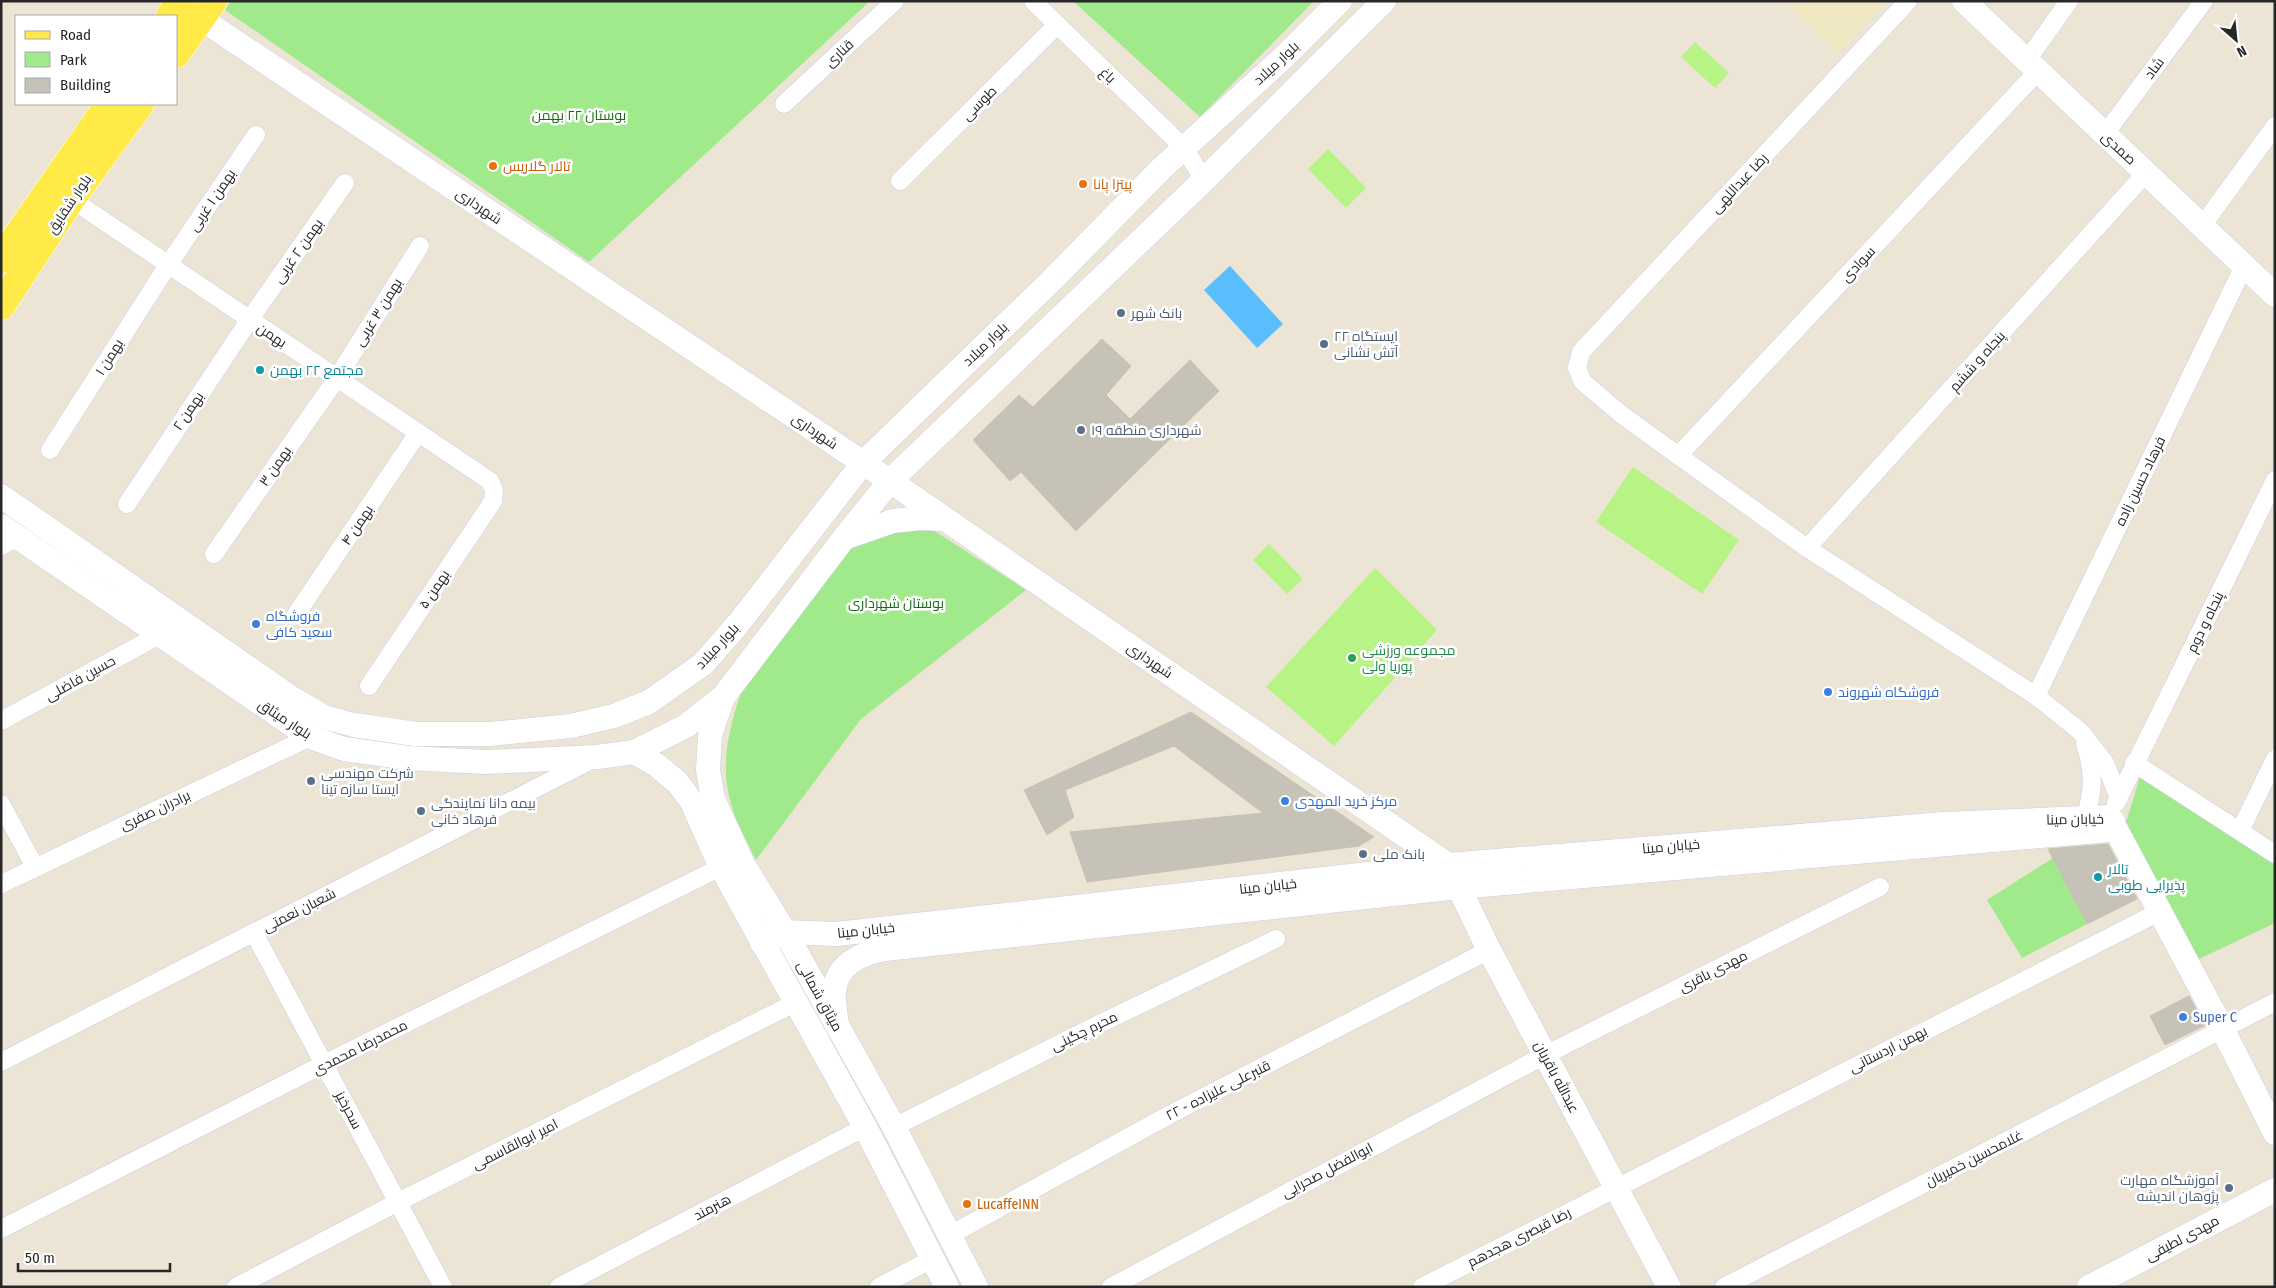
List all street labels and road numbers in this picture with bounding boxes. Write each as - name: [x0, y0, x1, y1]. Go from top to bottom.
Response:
- street label: قناری: [821, 36, 857, 71]
- street label: بلوار میلاد: [1250, 38, 1303, 89]
- street label: شاد: [2141, 54, 2168, 82]
- street label: باغ: [1096, 64, 1119, 87]
- street label: طوسی: [958, 82, 1000, 124]
- street label: صمدی: [2098, 128, 2139, 169]
- street label: رضا عبداللهی: [1707, 150, 1772, 217]
- street label: بهمن ۱ غربی: [185, 166, 240, 235]
- street label: بلوار شقایق: [43, 171, 95, 237]
- street label: شهرداری: [453, 185, 505, 228]
- street label: بهمن ۲ غربی: [270, 216, 327, 287]
- street label: سوادی: [1838, 243, 1879, 286]
- street label: بهمن ۳ غربی: [351, 275, 406, 349]
- street label: بهمن: [254, 319, 290, 351]
- street label: بلوار میلاد: [959, 319, 1011, 370]
- street label: پنجاه و ششم: [1946, 327, 2010, 396]
- street label: بهمن ۱: [92, 336, 127, 379]
- street label: بهمن ۲: [169, 389, 207, 434]
- street label: شهرداری: [789, 410, 841, 453]
- street label: فرهاد حسین زاده: [2111, 434, 2169, 529]
- street label: بهمن ۳: [256, 443, 295, 490]
- street label: بهمن ۴: [338, 502, 377, 549]
- street label: بهمن ۵: [415, 567, 454, 612]
- street label: پنجاه و دوم: [2183, 589, 2229, 656]
- street label: بلوار میلاد: [692, 620, 743, 673]
- street label: شهرداری: [1124, 639, 1176, 682]
- street label: حسین فاضلی: [42, 652, 118, 705]
- street label: بلوار میثاق: [255, 696, 315, 743]
- street label: برادران صفری: [117, 787, 193, 834]
- street label: خیابان مینا: [2046, 810, 2104, 829]
- street label: خیابان مینا: [1641, 836, 1701, 857]
- street label: خیابان مینا: [1238, 875, 1298, 898]
- street label: شعبان نعمتی: [260, 885, 339, 936]
- street label: خیابان مینا: [836, 919, 896, 942]
- street label: مهدی باقری: [1676, 947, 1750, 996]
- street label: میثاق شمالی: [793, 958, 846, 1035]
- street label: محرم چگینی: [1048, 1008, 1121, 1056]
- street label: محمدرضا محمدی: [310, 1016, 410, 1079]
- street label: بهمن اردستانی: [1846, 1022, 1930, 1076]
- street label: عبدالله باقریان: [1530, 1038, 1584, 1116]
- street label: قنبرعلی علیزاده - ۲۲: [1163, 1057, 1273, 1124]
- street label: سحرخیز: [331, 1088, 366, 1132]
- street label: امیر ابوالقاسمی: [469, 1116, 561, 1173]
- street label: غلامحسین خمیریان: [1923, 1127, 2026, 1190]
- street label: ابوالفضل صحرایی: [1279, 1139, 1376, 1202]
- street label: هنرمند: [691, 1191, 734, 1224]
- street label: رضا قیصری هجدهم: [1465, 1204, 1574, 1272]
- street label: مهدی لطیفی: [2142, 1212, 2222, 1265]

